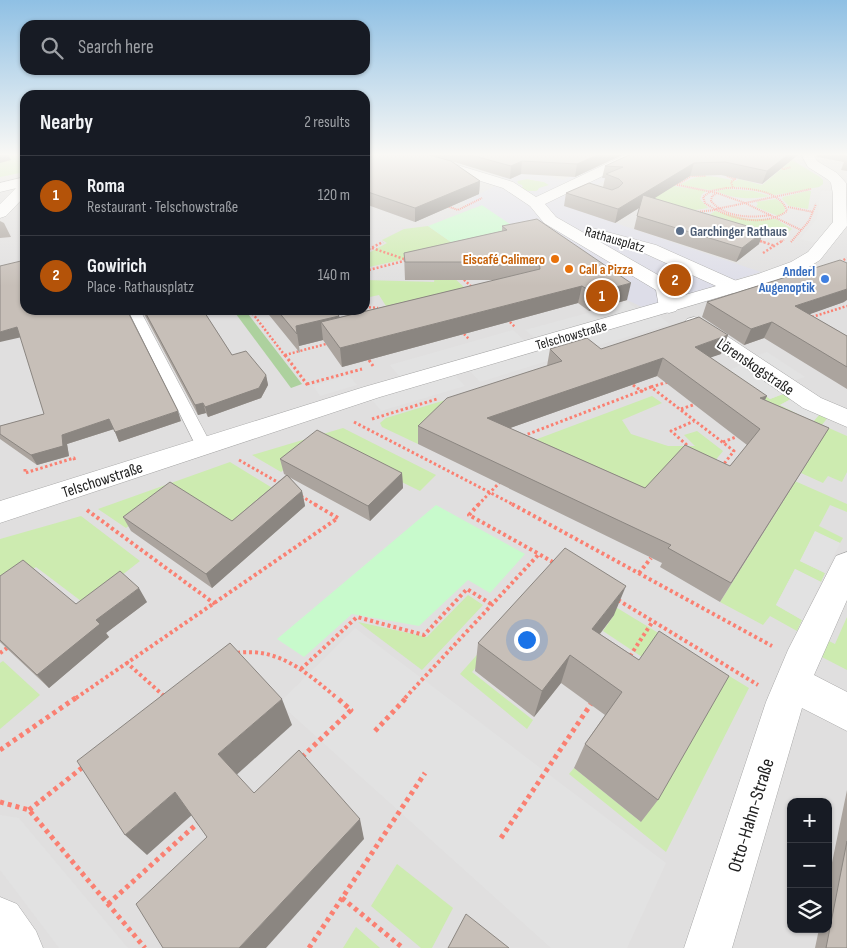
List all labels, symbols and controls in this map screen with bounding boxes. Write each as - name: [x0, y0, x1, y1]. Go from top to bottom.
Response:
- search box: [20, 20, 370, 75]
- icon: search: [38, 34, 66, 62]
- text: Search here: [78, 36, 154, 59]
- text: Nearby: [40, 110, 93, 135]
- text: 2 results: [304, 113, 350, 132]
- text: Roma: [87, 175, 125, 198]
- text: 1: [53, 186, 59, 205]
- text: 120 m: [318, 186, 350, 205]
- text: Restaurant · Telschowstraße: [87, 198, 238, 217]
- street label: Rathausplatz: [583, 223, 647, 256]
- place label: Garchinger Rathaus: [690, 223, 787, 240]
- marker: Garchinger Rathaus: [674, 225, 686, 237]
- place label: Eiscafé Calimero: [463, 251, 545, 268]
- marker: Eiscafé Calimero: [549, 253, 561, 265]
- text: Gowirich: [87, 255, 147, 278]
- place label: Call a Pizza: [579, 261, 633, 278]
- pin: 2: [659, 261, 691, 299]
- marker: Call a Pizza: [563, 263, 575, 275]
- place label: Anderl Augenoptik: [758, 263, 815, 296]
- text: 2: [52, 266, 60, 285]
- text: 140 m: [318, 266, 350, 285]
- marker: Anderl Augenoptik: [819, 273, 831, 285]
- pin: 1: [586, 277, 618, 315]
- text: Place · Rathausplatz: [87, 278, 194, 297]
- street label: Telschowstraße: [534, 317, 609, 354]
- street label: Lörenskogstraße: [713, 335, 797, 400]
- street label: Telschowstraße: [60, 458, 145, 502]
- your location: [514, 627, 540, 653]
- street label: Otto-Hahn-Straße: [723, 756, 780, 875]
- map controls: [787, 798, 832, 933]
- button: +: [787, 798, 832, 843]
- button: −: [787, 843, 832, 888]
- button: layers: [787, 888, 832, 933]

